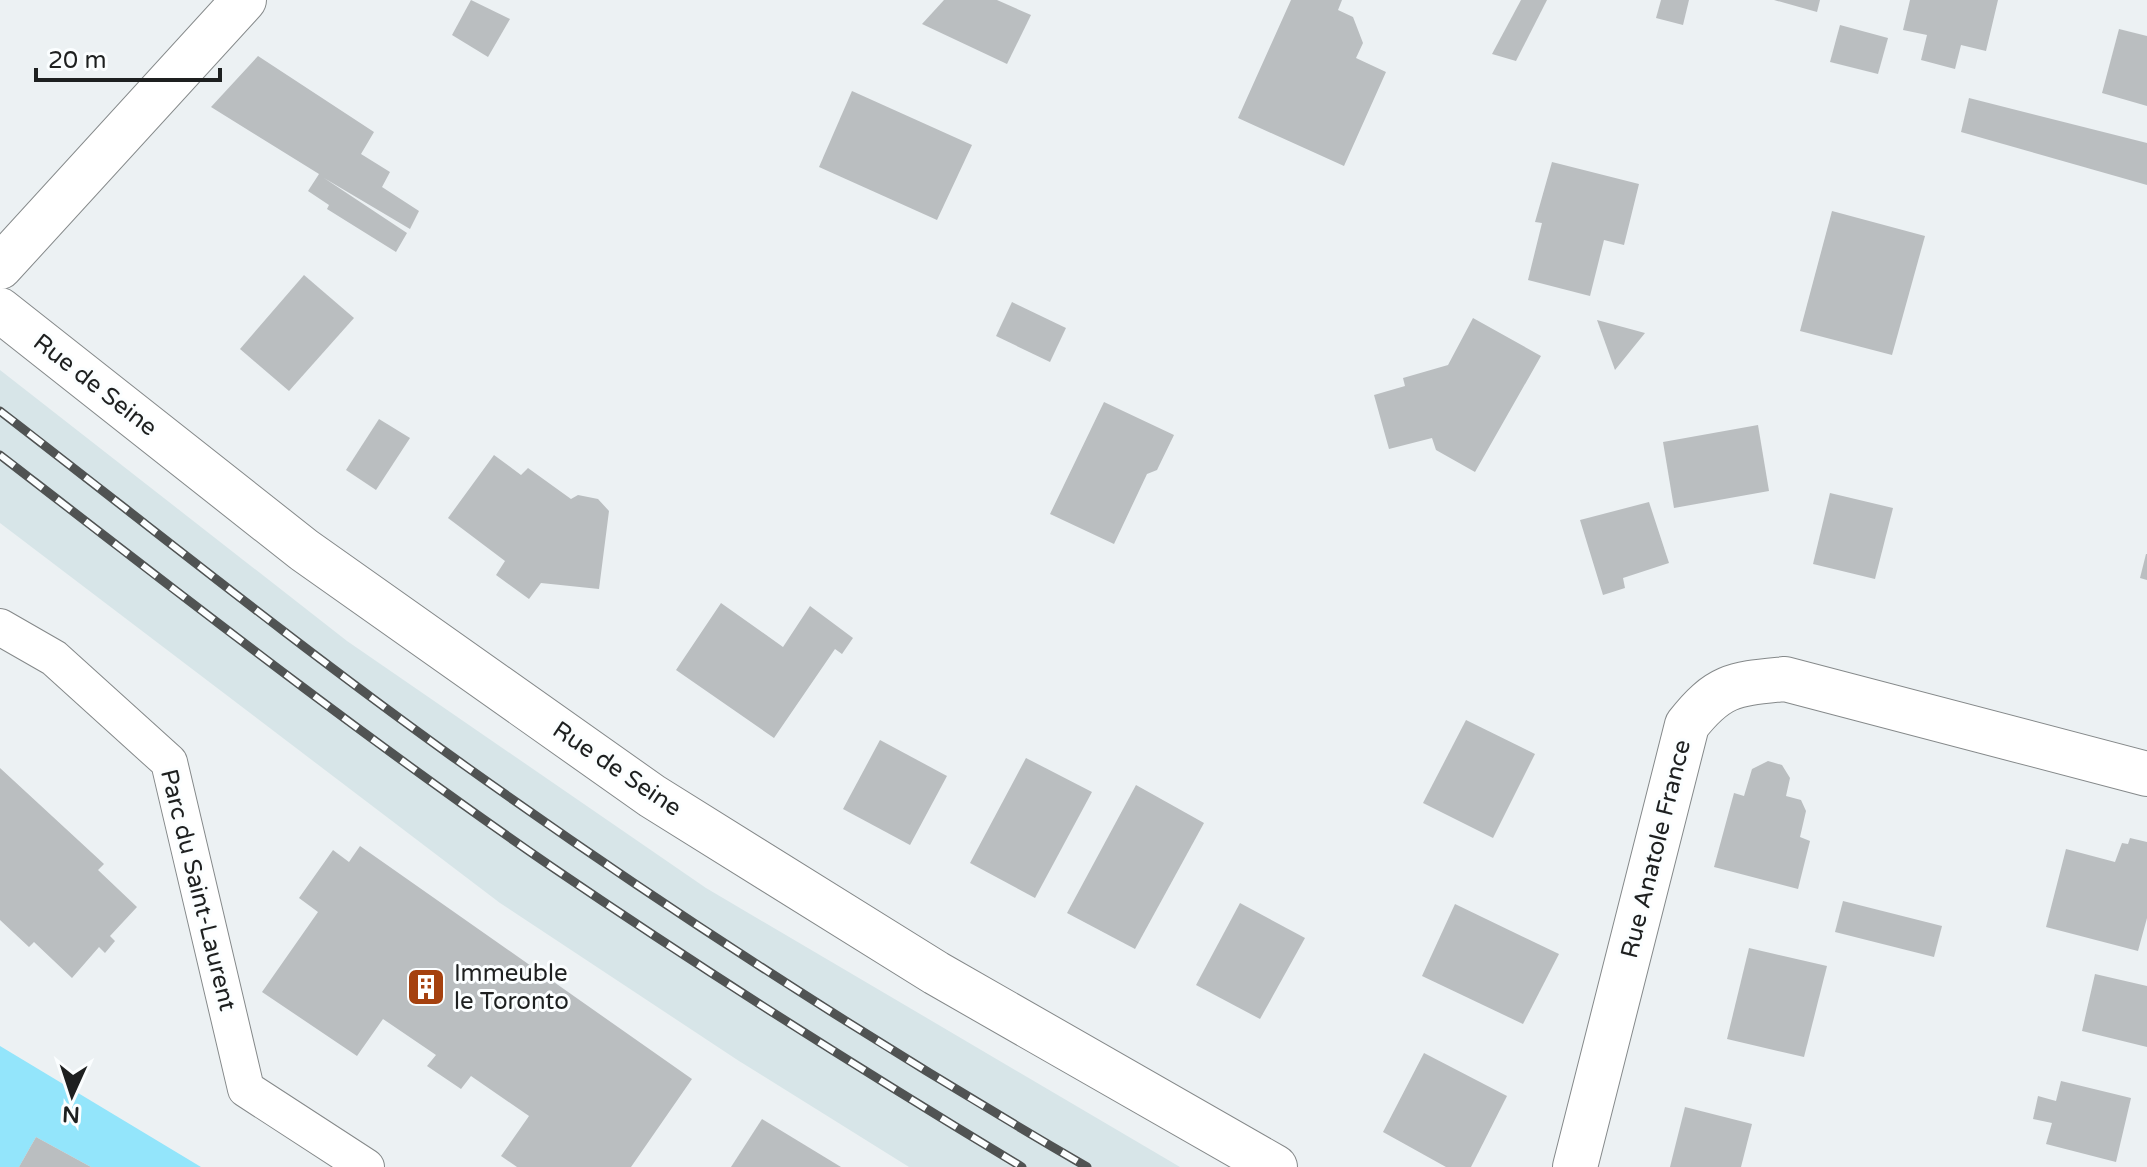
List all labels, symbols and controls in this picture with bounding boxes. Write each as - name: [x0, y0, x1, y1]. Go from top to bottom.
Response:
- scale bar: [36, 32, 220, 82]
- text: 20 m: [48, 46, 106, 75]
- street label: Rue de Seine: [27, 328, 163, 442]
- street label: Rue de Seine: [547, 715, 687, 823]
- street label: Rue Anatole France: [1615, 737, 1697, 961]
- street label: Parc du Saint-Laurent: [154, 766, 242, 1014]
- place label: Immeuble le Toronto: [454, 959, 569, 1016]
- building icon: Immeuble le Toronto: [405, 966, 447, 1008]
- north arrow: [32, 1055, 112, 1135]
- text: N: [62, 1101, 81, 1127]

